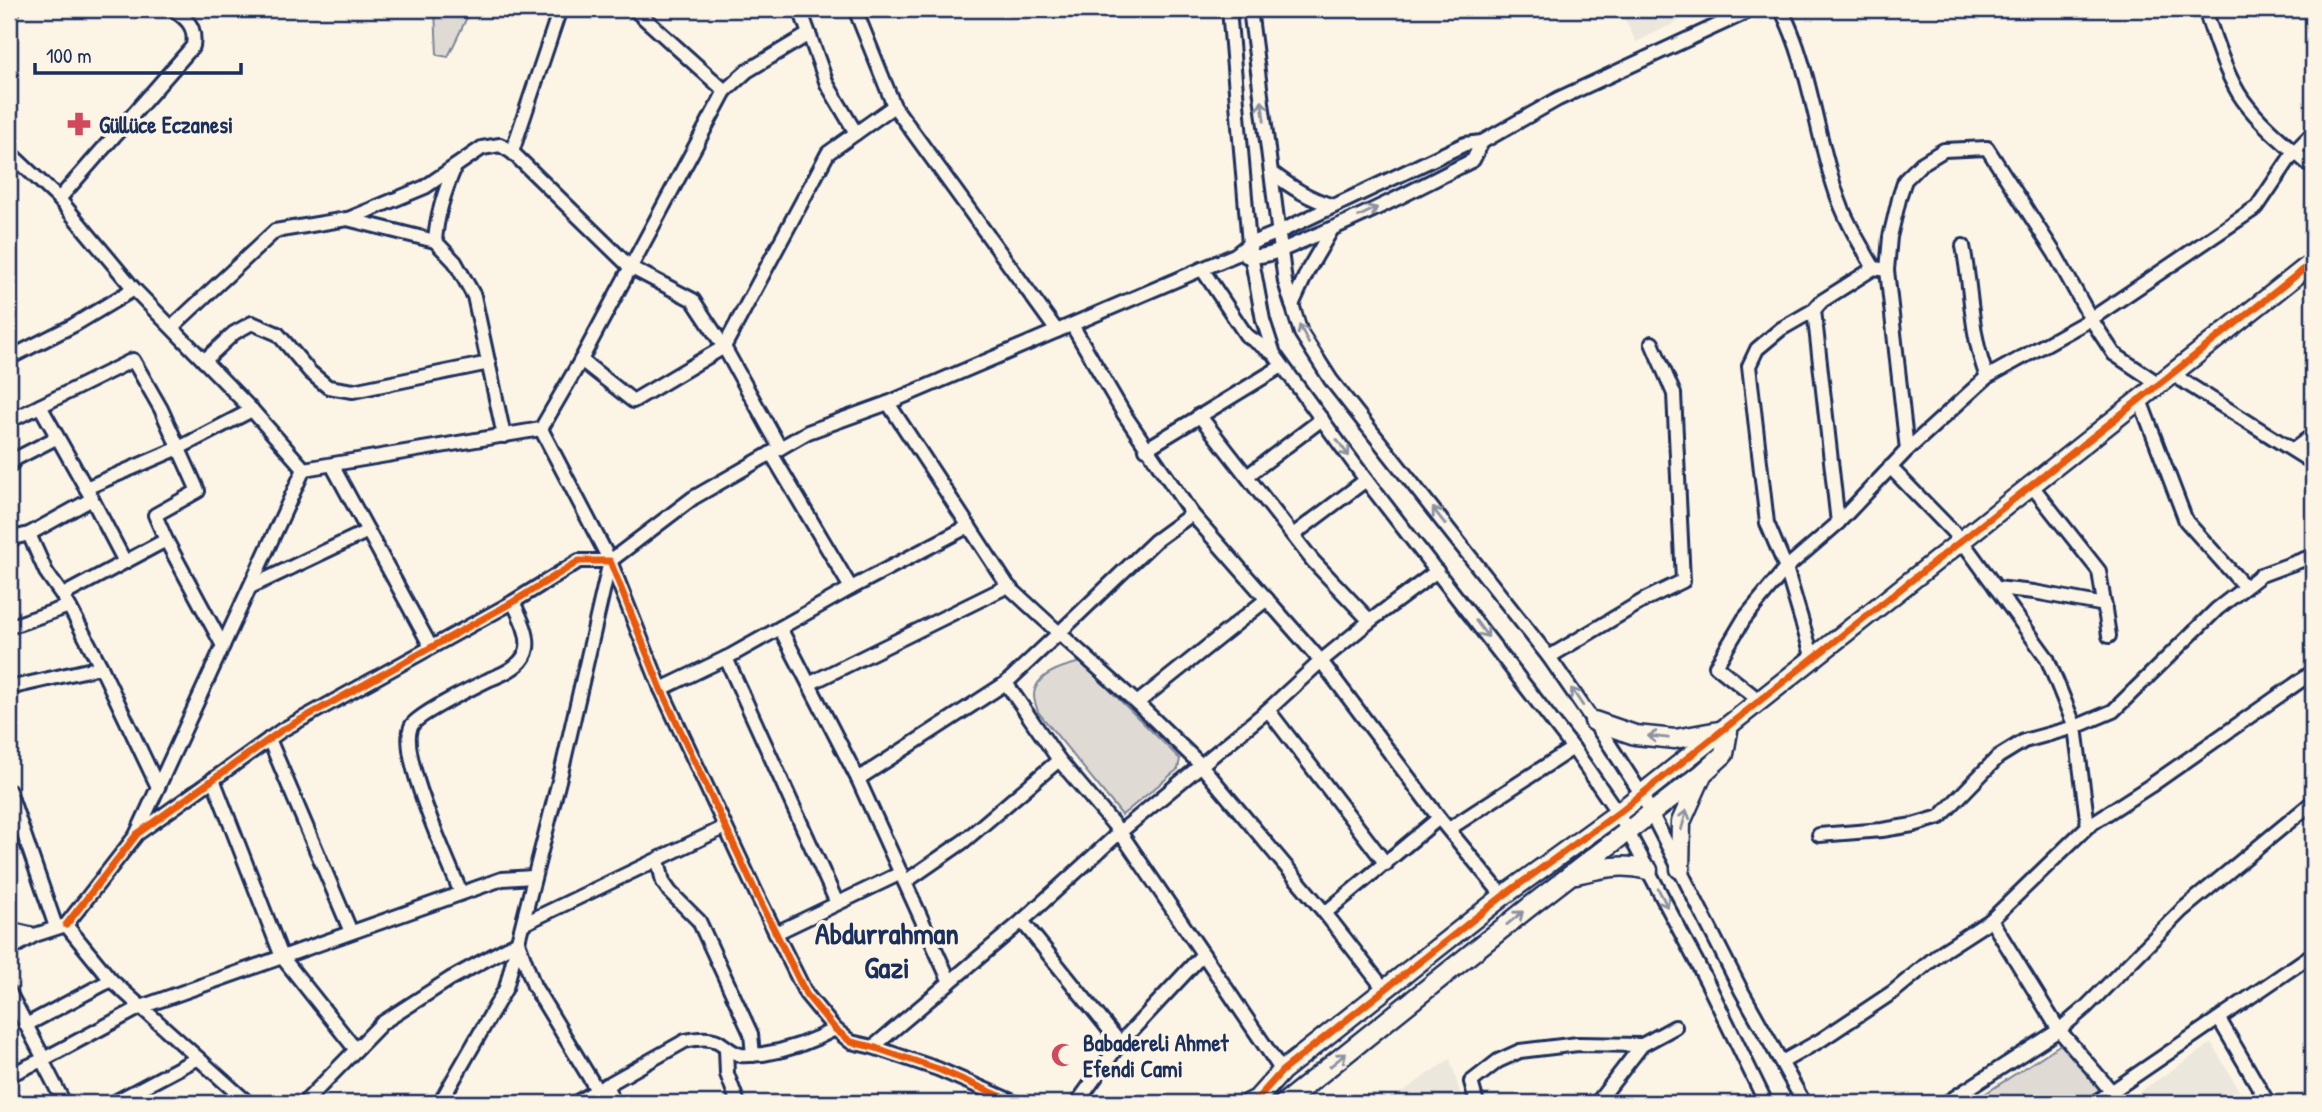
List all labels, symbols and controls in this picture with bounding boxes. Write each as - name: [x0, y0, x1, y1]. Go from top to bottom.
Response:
- scale bar: [35, 32, 242, 76]
- text: 100 m: [46, 41, 92, 70]
- one-way arrow: [1257, 100, 1270, 123]
- place label: Güllüce Eczanesi: [99, 109, 233, 140]
- pharmacy icon: Güllüce Eczanesi: [65, 110, 93, 138]
- one-way arrow: [1357, 205, 1378, 219]
- one-way arrow: [1296, 324, 1310, 345]
- one-way arrow: [1336, 438, 1350, 457]
- one-way arrow: [1431, 508, 1446, 526]
- one-way arrow: [1474, 619, 1489, 637]
- one-way arrow: [1570, 687, 1584, 707]
- one-way arrow: [1647, 730, 1669, 743]
- one-way arrow: [1678, 809, 1691, 832]
- one-way arrow: [1657, 887, 1670, 908]
- one-way arrow: [1505, 911, 1524, 926]
- district label: Abdurrahman Gazi: [815, 913, 959, 987]
- place label: Babadereli Ahmet Efendi Cami: [1083, 1027, 1230, 1084]
- mosque icon: Babadereli Ahmet Efendi Cami: [1049, 1041, 1077, 1069]
- one-way arrow: [1328, 1053, 1346, 1068]

